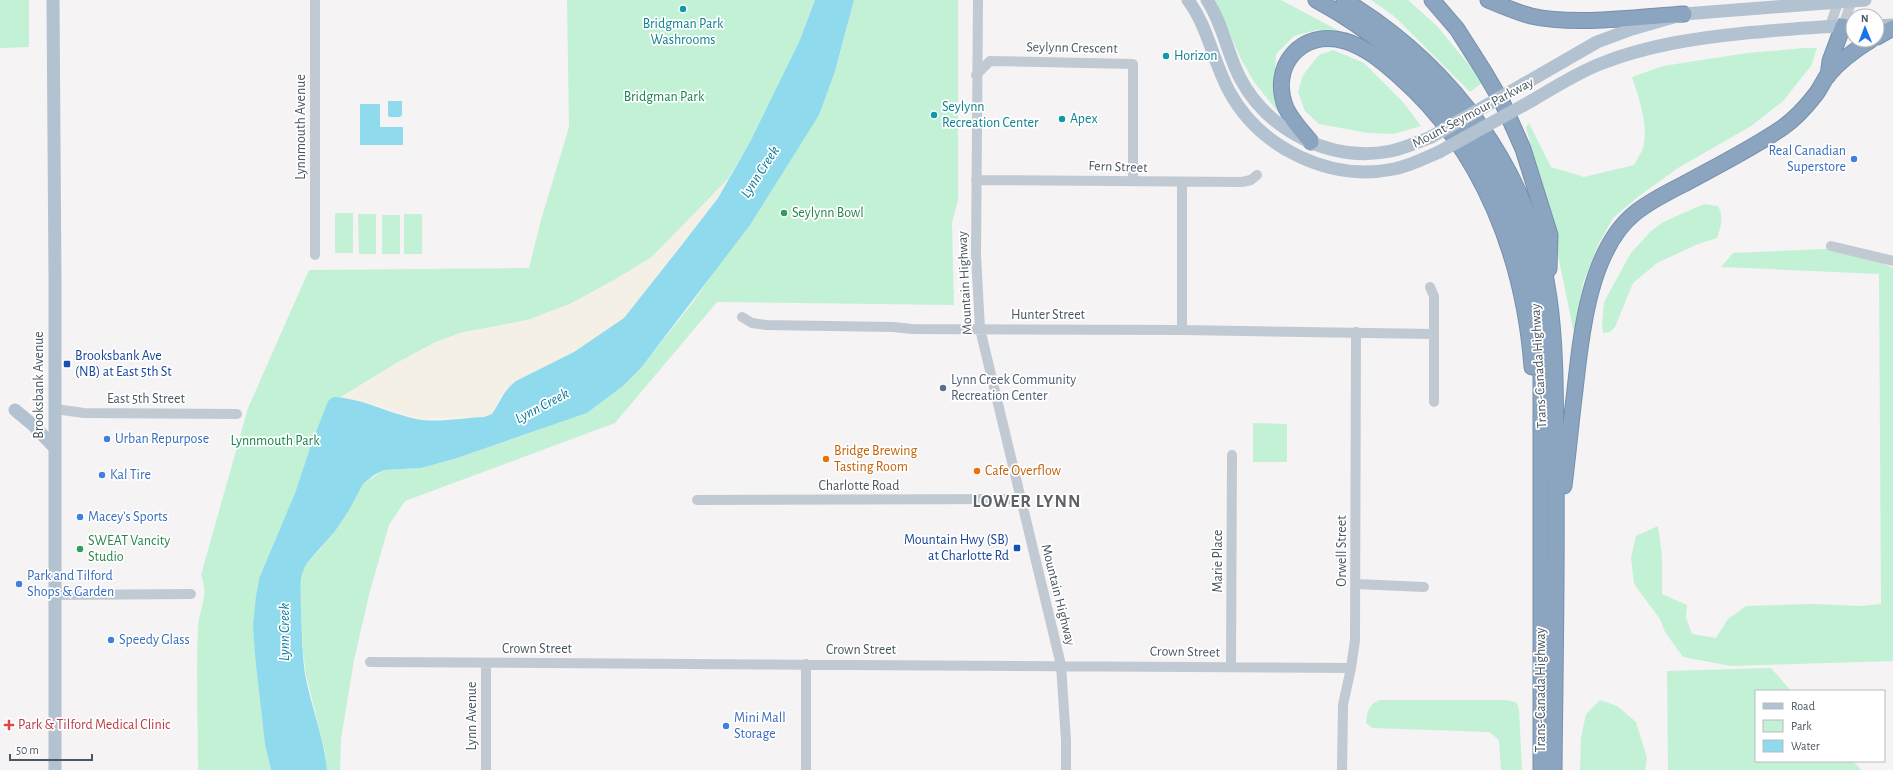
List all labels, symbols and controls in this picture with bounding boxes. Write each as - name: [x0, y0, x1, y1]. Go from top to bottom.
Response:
- marker: Bridgman Park Washrooms: [678, 4, 688, 14]
- north arrow: [1845, 8, 1885, 48]
- text: N: [1861, 13, 1869, 24]
- place label: Bridgman Park Washrooms: [643, 17, 724, 47]
- street label: Seylynn Crescent: [1026, 40, 1118, 56]
- place label: Horizon: [1174, 49, 1217, 63]
- marker: Horizon: [1161, 51, 1171, 61]
- street label: Lynnmouth Avenue: [294, 74, 308, 180]
- street label: Mount Seymour Parkway: [1410, 75, 1536, 151]
- park label: Bridgman Park: [624, 90, 705, 104]
- place label: Seylynn Recreation Center: [942, 100, 1039, 130]
- marker: Seylynn Recreation Center: [929, 110, 939, 120]
- place label: Apex: [1070, 112, 1097, 126]
- marker: Apex: [1057, 114, 1067, 124]
- water label: Lynn Creek: [738, 143, 782, 201]
- place label: Real Canadian Superstore: [1769, 144, 1846, 174]
- marker: Real Canadian Superstore: [1849, 154, 1859, 164]
- street label: Fern Street: [1088, 159, 1148, 175]
- place label: Seylynn Bowl: [792, 206, 864, 220]
- marker: Seylynn Bowl: [779, 208, 789, 218]
- street label: Mountain Highway: [955, 231, 975, 335]
- street label: Trans-Canada Highway: [1529, 303, 1549, 429]
- street label: Hunter Street: [1011, 308, 1086, 322]
- street label: Brooksbank Avenue: [32, 331, 46, 439]
- place label: Brooksbank Ave (NB) at East 5th St: [75, 349, 172, 379]
- marker: Brooksbank Ave (NB) at East 5th St: [62, 359, 72, 369]
- place label: Lynn Creek Community Recreation Center: [951, 373, 1076, 403]
- marker: Lynn Creek Community Recreation Center: [938, 383, 948, 393]
- water label: Lynn Creek: [513, 386, 571, 426]
- street label: East 5th Street: [107, 392, 185, 406]
- place label: Urban Repurpose: [115, 432, 209, 446]
- marker: Urban Repurpose: [102, 434, 112, 444]
- park label: Lynnmouth Park: [230, 434, 320, 448]
- place label: Bridge Brewing Tasting Room: [834, 444, 918, 474]
- marker: Bridge Brewing Tasting Room: [821, 454, 831, 464]
- place label: Cafe Overflow: [985, 464, 1062, 478]
- marker: Cafe Overflow: [972, 466, 982, 476]
- place label: Kal Tire: [110, 468, 151, 482]
- marker: Kal Tire: [97, 470, 107, 480]
- street label: Charlotte Road: [818, 479, 900, 493]
- district label: LOWER LYNN: [973, 493, 1081, 511]
- place label: Macey's Sports: [88, 510, 168, 524]
- marker: Macey's Sports: [75, 512, 85, 522]
- street label: Orwell Street: [1335, 515, 1349, 587]
- street label: Marie Place: [1211, 530, 1225, 592]
- place label: Mountain Hwy (SB) at Charlotte Rd: [904, 533, 1009, 563]
- place label: SWEAT Vancity Studio: [88, 534, 170, 564]
- marker: Mountain Hwy (SB) at Charlotte Rd: [1012, 543, 1022, 553]
- street label: Mountain Highway: [1039, 543, 1077, 647]
- marker: SWEAT Vancity Studio: [75, 544, 85, 554]
- place label: Park and Tilford Shops & Garden: [27, 569, 114, 599]
- marker: Park and Tilford Shops & Garden: [14, 579, 24, 589]
- water label: Lynn Creek: [277, 603, 292, 661]
- street label: Trans-Canada Highway: [1534, 627, 1548, 752]
- place label: Speedy Glass: [119, 633, 190, 647]
- marker: Speedy Glass: [106, 635, 116, 645]
- street label: Crown Street: [502, 642, 573, 656]
- street label: Crown Street: [826, 643, 897, 657]
- street label: Crown Street: [1150, 644, 1221, 660]
- street label: Lynn Avenue: [465, 682, 479, 750]
- legend: [1755, 690, 1885, 762]
- text: Road: [1791, 700, 1815, 712]
- place label: Mini Mall Storage: [734, 711, 786, 741]
- place label: Park & Tilford Medical Clinic: [18, 718, 171, 732]
- marker: Park & Tilford Medical Clinic: [3, 719, 15, 731]
- text: Park: [1791, 720, 1812, 732]
- marker: Mini Mall Storage: [721, 721, 731, 731]
- scale bar: [10, 736, 92, 762]
- text: Water: [1791, 740, 1820, 752]
- text: 50 m: [16, 744, 39, 756]

